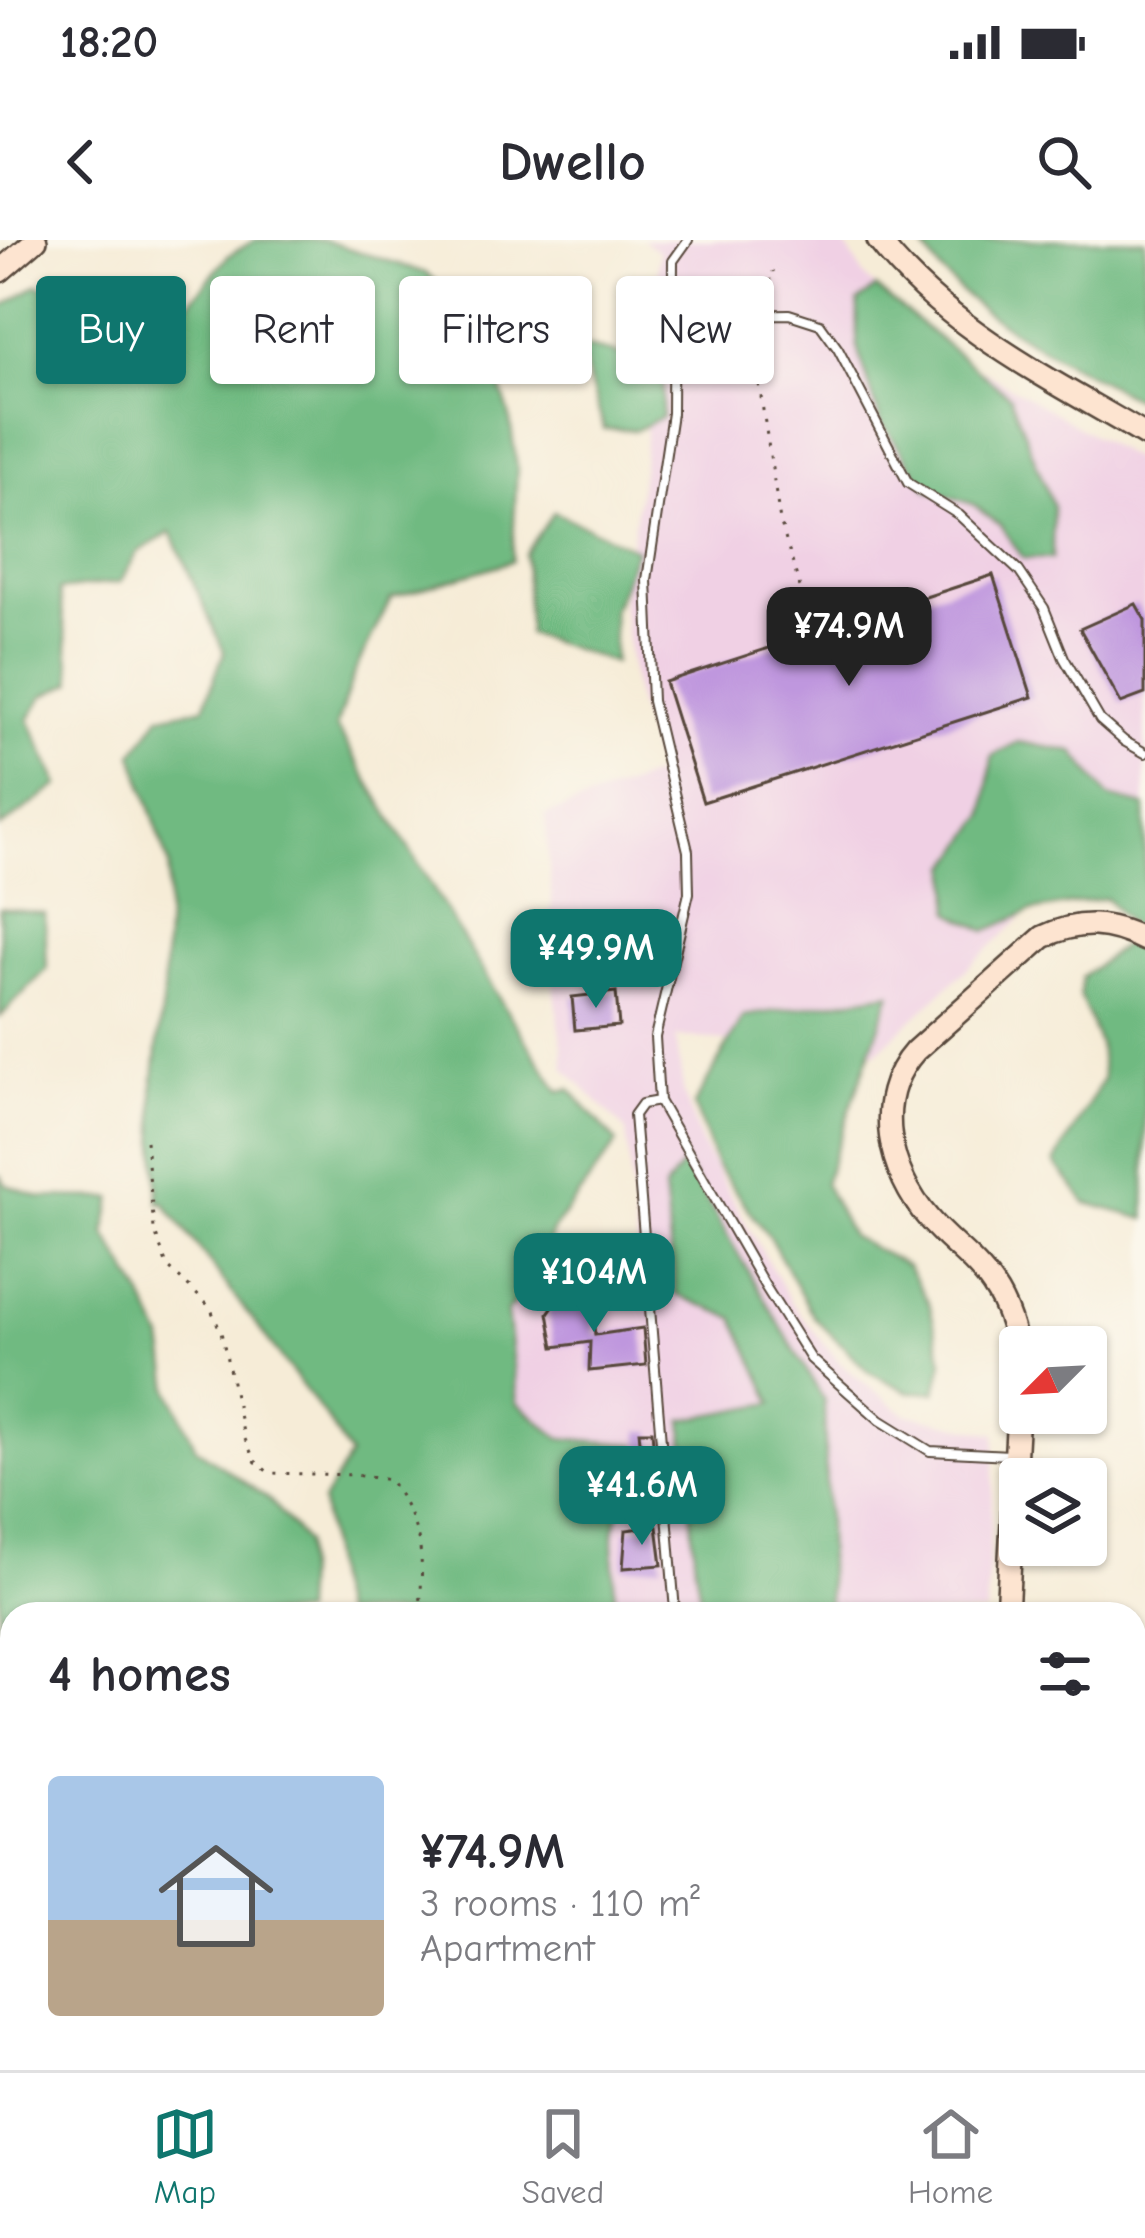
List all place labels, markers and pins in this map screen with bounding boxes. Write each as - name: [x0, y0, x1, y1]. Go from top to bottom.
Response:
- pin: ¥74.9M: [751, 587, 947, 689]
- pin: ¥49.9M: [498, 909, 694, 1011]
- pin: ¥104M: [510, 1233, 678, 1335]
- pin: ¥41.6M: [544, 1446, 740, 1548]

